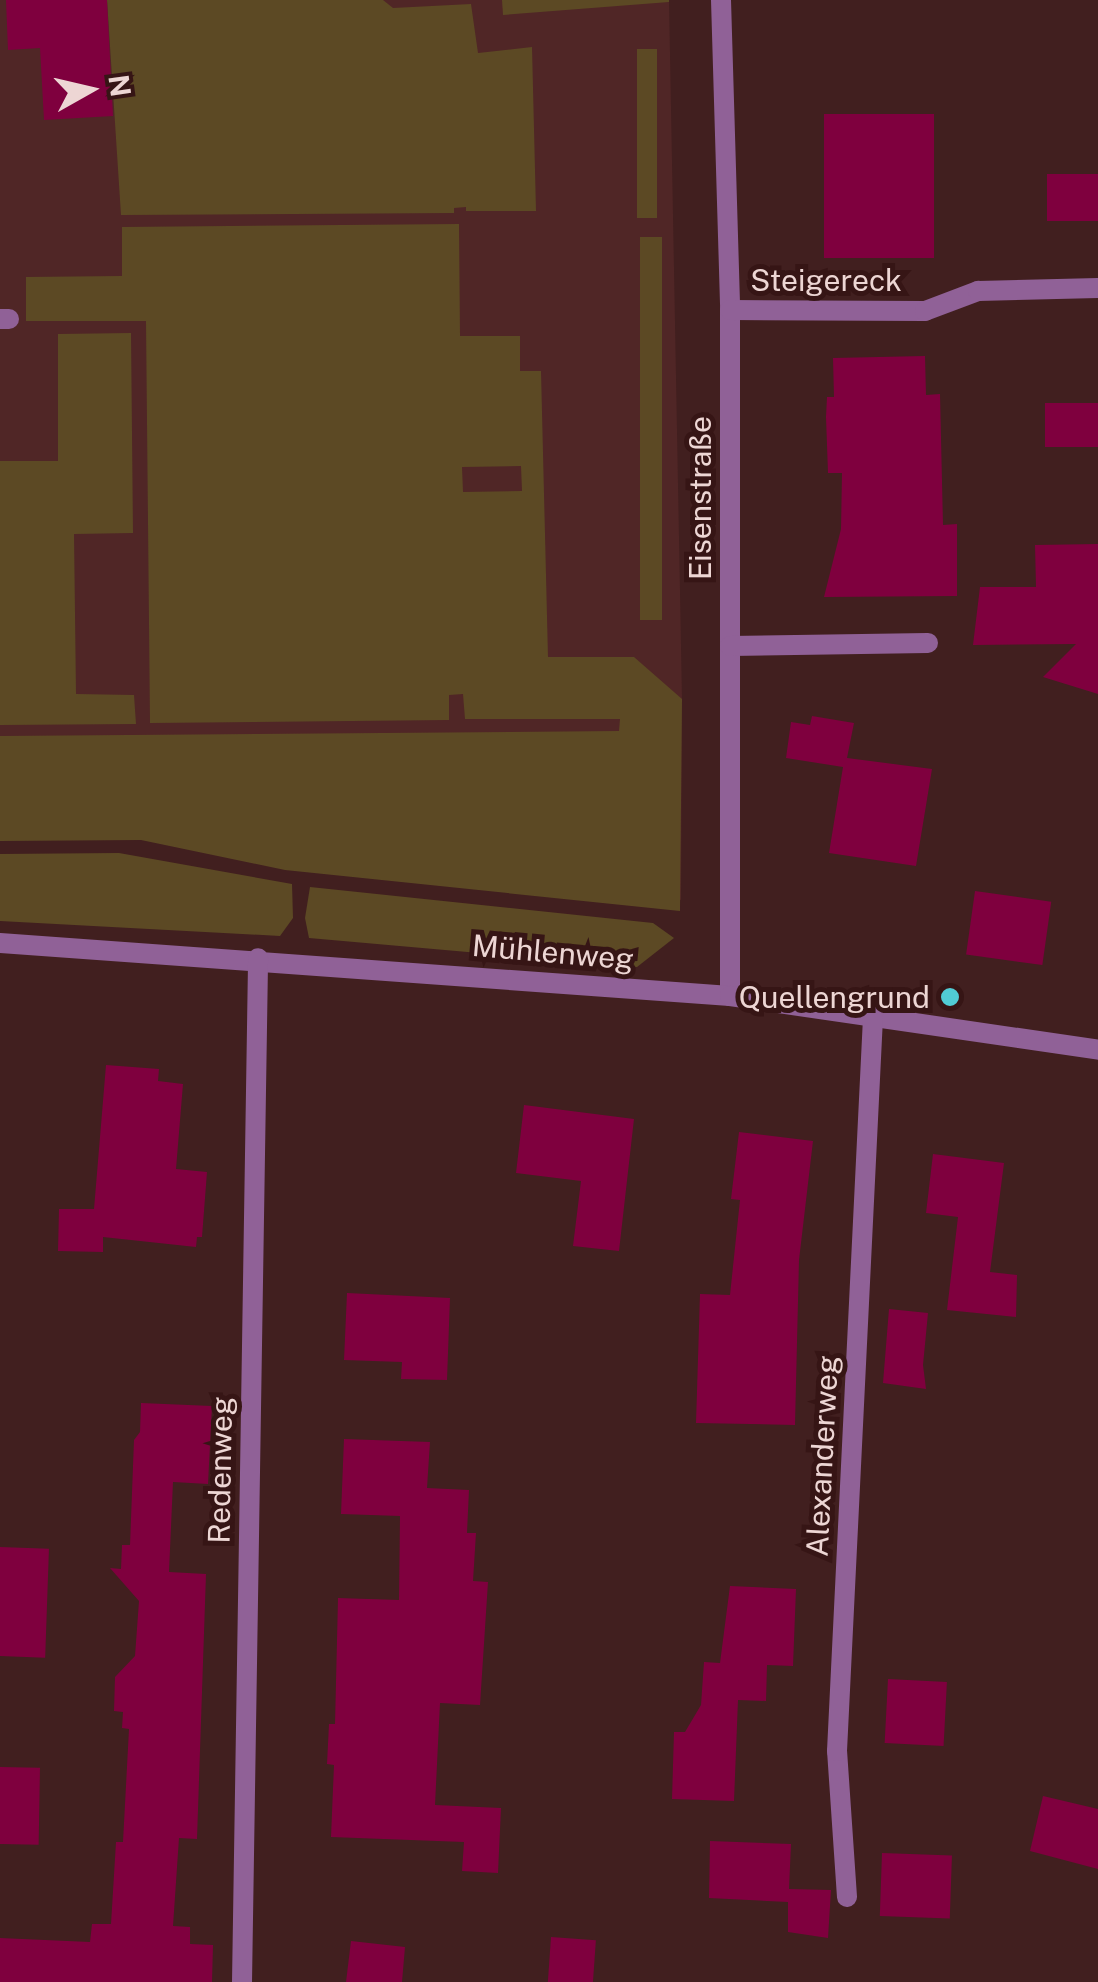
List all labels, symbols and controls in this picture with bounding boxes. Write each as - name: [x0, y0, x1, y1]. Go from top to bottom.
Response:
- north arrow: [40, 40, 140, 140]
- text: N: [102, 73, 138, 99]
- street label: Steigereck: [750, 262, 902, 298]
- street label: Eisenstraße: [682, 416, 718, 580]
- street label: Mühlenweg: [471, 927, 635, 977]
- place label: Quellengrund: [739, 979, 930, 1015]
- marker: Quellengrund: [939, 986, 961, 1008]
- street label: Alexanderweg: [799, 1354, 845, 1558]
- street label: Redenweg: [201, 1396, 239, 1544]

